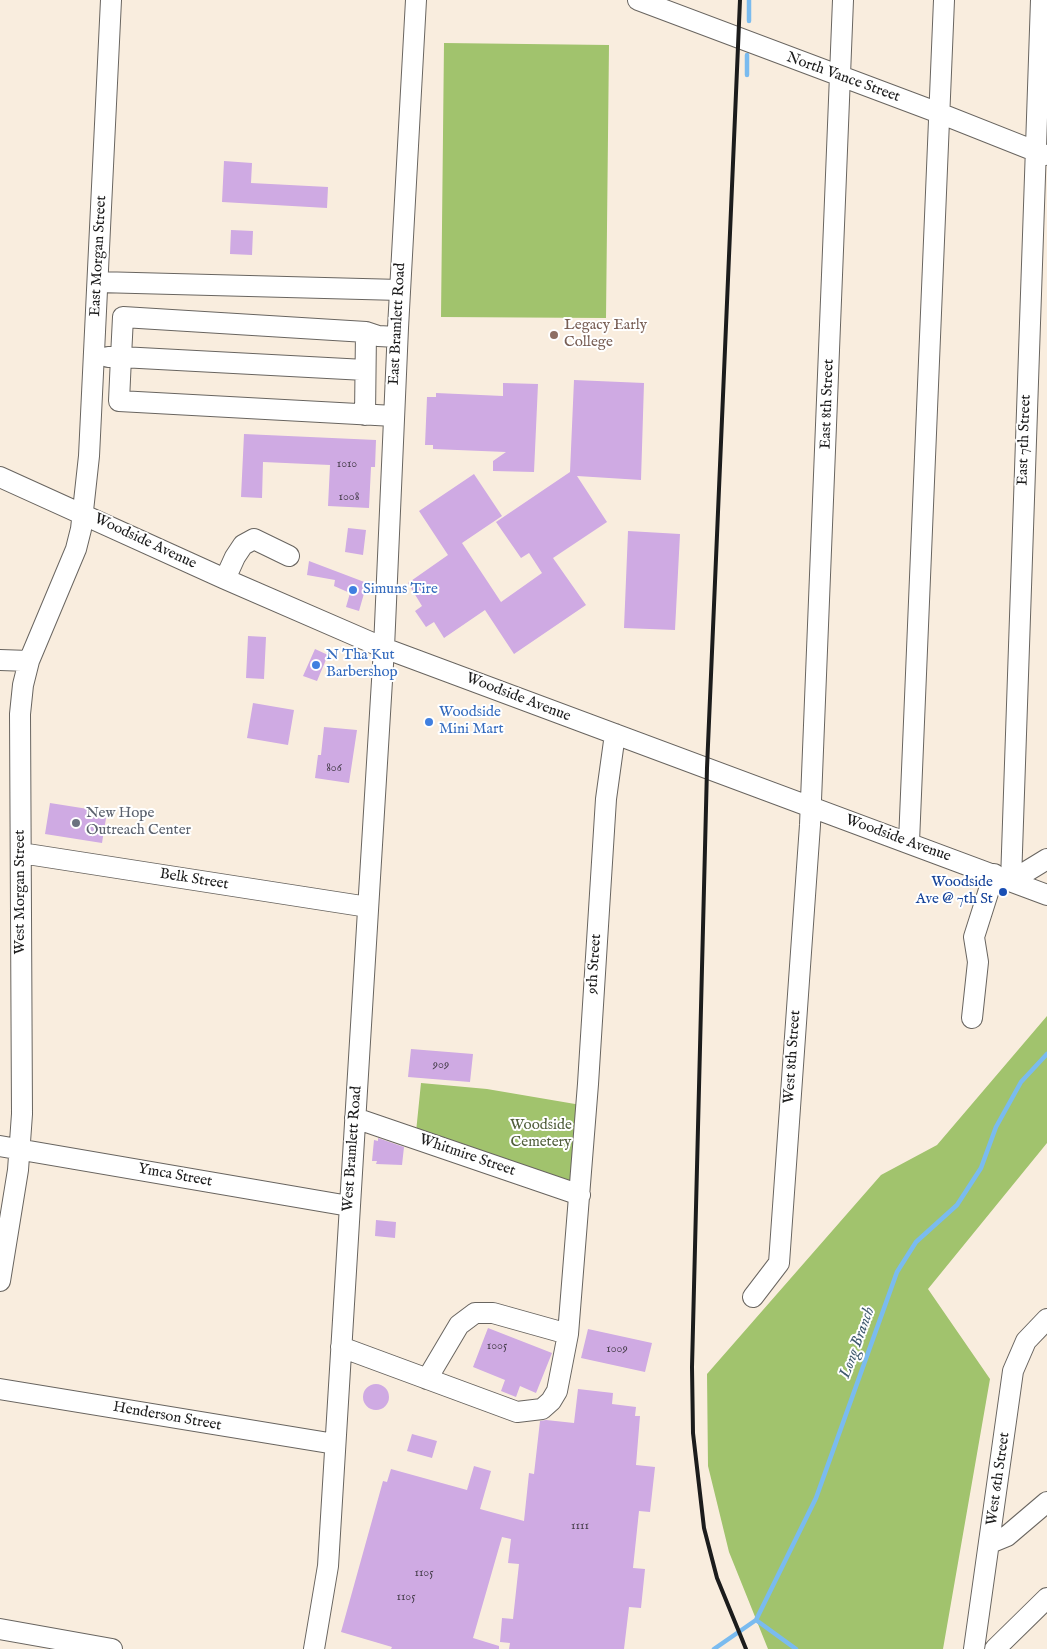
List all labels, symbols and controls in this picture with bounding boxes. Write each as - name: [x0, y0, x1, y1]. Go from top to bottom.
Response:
- street label: North Vance Street: [784, 49, 902, 107]
- street label: East Morgan Street: [87, 195, 111, 317]
- street label: East Bramlett Road: [386, 262, 410, 386]
- place label: Legacy Early College: [564, 317, 647, 352]
- marker: Legacy Early College: [548, 329, 560, 341]
- street label: East 8th Street: [817, 359, 839, 449]
- street label: East 7th Street: [1014, 394, 1036, 486]
- house number: 1010: [337, 458, 357, 472]
- house number: 1008: [339, 491, 359, 505]
- street label: Woodside Avenue: [91, 510, 199, 574]
- place label: Simuns Tire: [363, 581, 438, 599]
- marker: Simuns Tire: [347, 584, 359, 596]
- place label: N Tha Kut Barbershop: [326, 647, 398, 682]
- marker: N Tha Kut Barbershop: [310, 659, 322, 671]
- street label: Woodside Avenue: [463, 670, 573, 726]
- place label: Woodside Mini Mart: [439, 704, 504, 739]
- marker: Woodside Mini Mart: [423, 716, 435, 728]
- house number: 806: [326, 762, 342, 776]
- place label: New Hope Outreach Center: [86, 805, 191, 840]
- street label: Woodside Avenue: [843, 812, 953, 866]
- marker: New Hope Outreach Center: [70, 817, 82, 829]
- street label: West Morgan Street: [12, 830, 30, 954]
- street label: Belk Street: [158, 866, 230, 894]
- place label: Woodside Ave @ 7th St: [916, 874, 993, 909]
- marker: Woodside Ave @ 7th St: [997, 886, 1009, 898]
- street label: 9th Street: [584, 933, 606, 995]
- street label: West 8th Street: [781, 1010, 805, 1104]
- house number: 909: [433, 1059, 449, 1073]
- street label: West Bramlett Road: [340, 1086, 366, 1212]
- park label: Woodside Cemetery: [510, 1117, 572, 1152]
- street label: Whitmire Street: [417, 1131, 517, 1181]
- street label: Ymca Street: [137, 1161, 213, 1191]
- water label: Long Branch: [836, 1305, 880, 1381]
- house number: 1005: [487, 1340, 507, 1354]
- house number: 1009: [606, 1343, 628, 1357]
- street label: Henderson Street: [111, 1399, 223, 1435]
- street label: West 6th Street: [984, 1431, 1014, 1527]
- house number: 1111: [571, 1520, 589, 1534]
- house number: 1105: [414, 1567, 434, 1581]
- house number: 1105: [396, 1591, 416, 1605]

